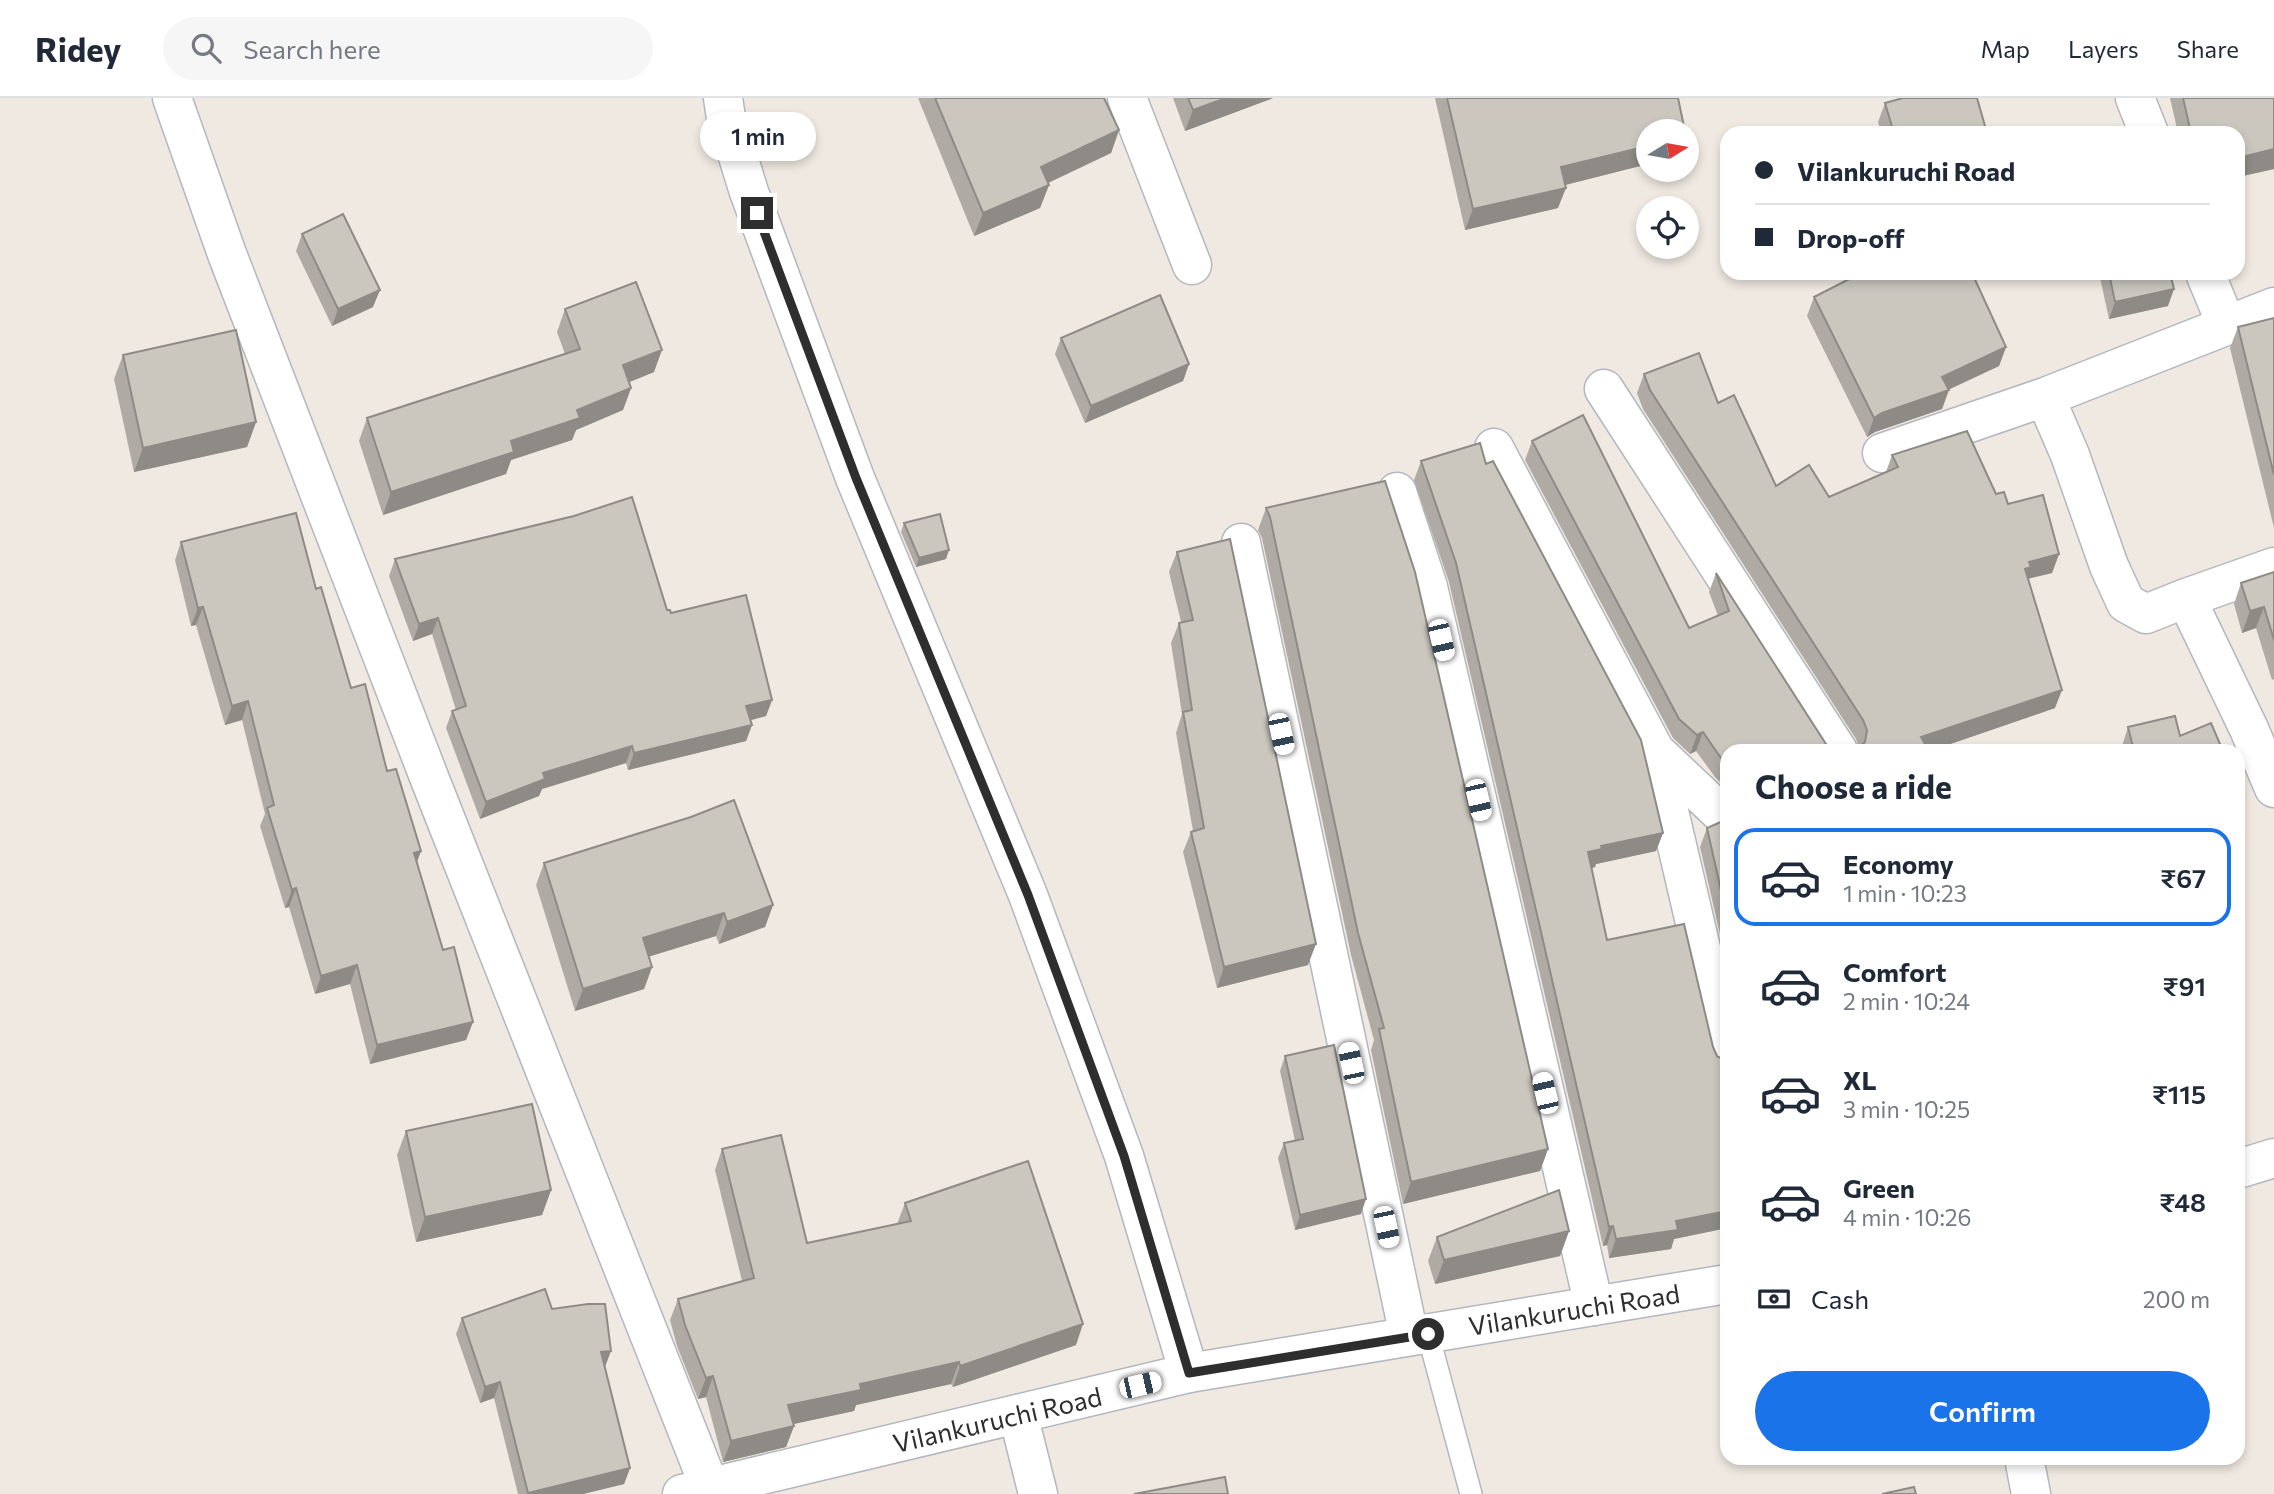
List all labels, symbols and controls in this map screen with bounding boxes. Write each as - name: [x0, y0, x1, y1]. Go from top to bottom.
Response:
- search box: [163, 17, 653, 80]
- text: Ridey: [35, 28, 121, 69]
- icon: search: [187, 29, 225, 67]
- text: Search here: [243, 33, 381, 64]
- text: Map: [1981, 34, 2030, 63]
- text: Layers: [2068, 34, 2139, 63]
- text: Share: [2177, 34, 2239, 63]
- callout: 1 min: [699, 111, 815, 160]
- north arrow: [1636, 119, 1699, 182]
- map controls: [1636, 119, 1699, 259]
- text: 1 min: [731, 122, 785, 150]
- text: Vilankuruchi Road: [1797, 155, 2015, 186]
- button: locate: [1636, 196, 1699, 259]
- route end: [741, 197, 773, 229]
- text: Drop-off: [1797, 222, 1904, 253]
- car: [1427, 617, 1456, 663]
- car: [1267, 711, 1296, 757]
- text: Choose a ride: [1755, 766, 1952, 806]
- car: [1464, 777, 1493, 823]
- icon: car: [1759, 846, 1822, 909]
- text: Economy: [1843, 848, 1954, 879]
- text: ₹67: [2160, 862, 2206, 893]
- text: 1 min · 10:23: [1843, 879, 1967, 907]
- icon: car: [1759, 954, 1822, 1017]
- text: Comfort: [1843, 956, 1946, 987]
- text: ₹91: [2163, 970, 2206, 1001]
- text: 2 min · 10:24: [1843, 987, 1970, 1015]
- car: [1337, 1040, 1366, 1086]
- icon: car: [1759, 1062, 1822, 1125]
- text: XL: [1843, 1064, 1877, 1095]
- car: [1531, 1070, 1560, 1116]
- text: ₹115: [2152, 1078, 2206, 1109]
- text: 3 min · 10:25: [1843, 1095, 1970, 1123]
- icon: car: [1759, 1170, 1822, 1233]
- text: Green: [1843, 1172, 1915, 1203]
- text: ₹48: [2159, 1186, 2206, 1217]
- text: 4 min · 10:26: [1843, 1203, 1972, 1231]
- car: [1372, 1204, 1401, 1250]
- street label: Vilankuruchi Road: [1466, 1277, 1682, 1341]
- icon: cash: [1755, 1280, 1793, 1318]
- text: Cash: [1811, 1283, 1869, 1314]
- text: 200 m: [2143, 1285, 2210, 1313]
- route start: [1412, 1318, 1444, 1350]
- car: [1118, 1370, 1163, 1400]
- button: Confirm: [1755, 1371, 2210, 1451]
- street label: Vilankuruchi Road: [890, 1380, 1104, 1458]

